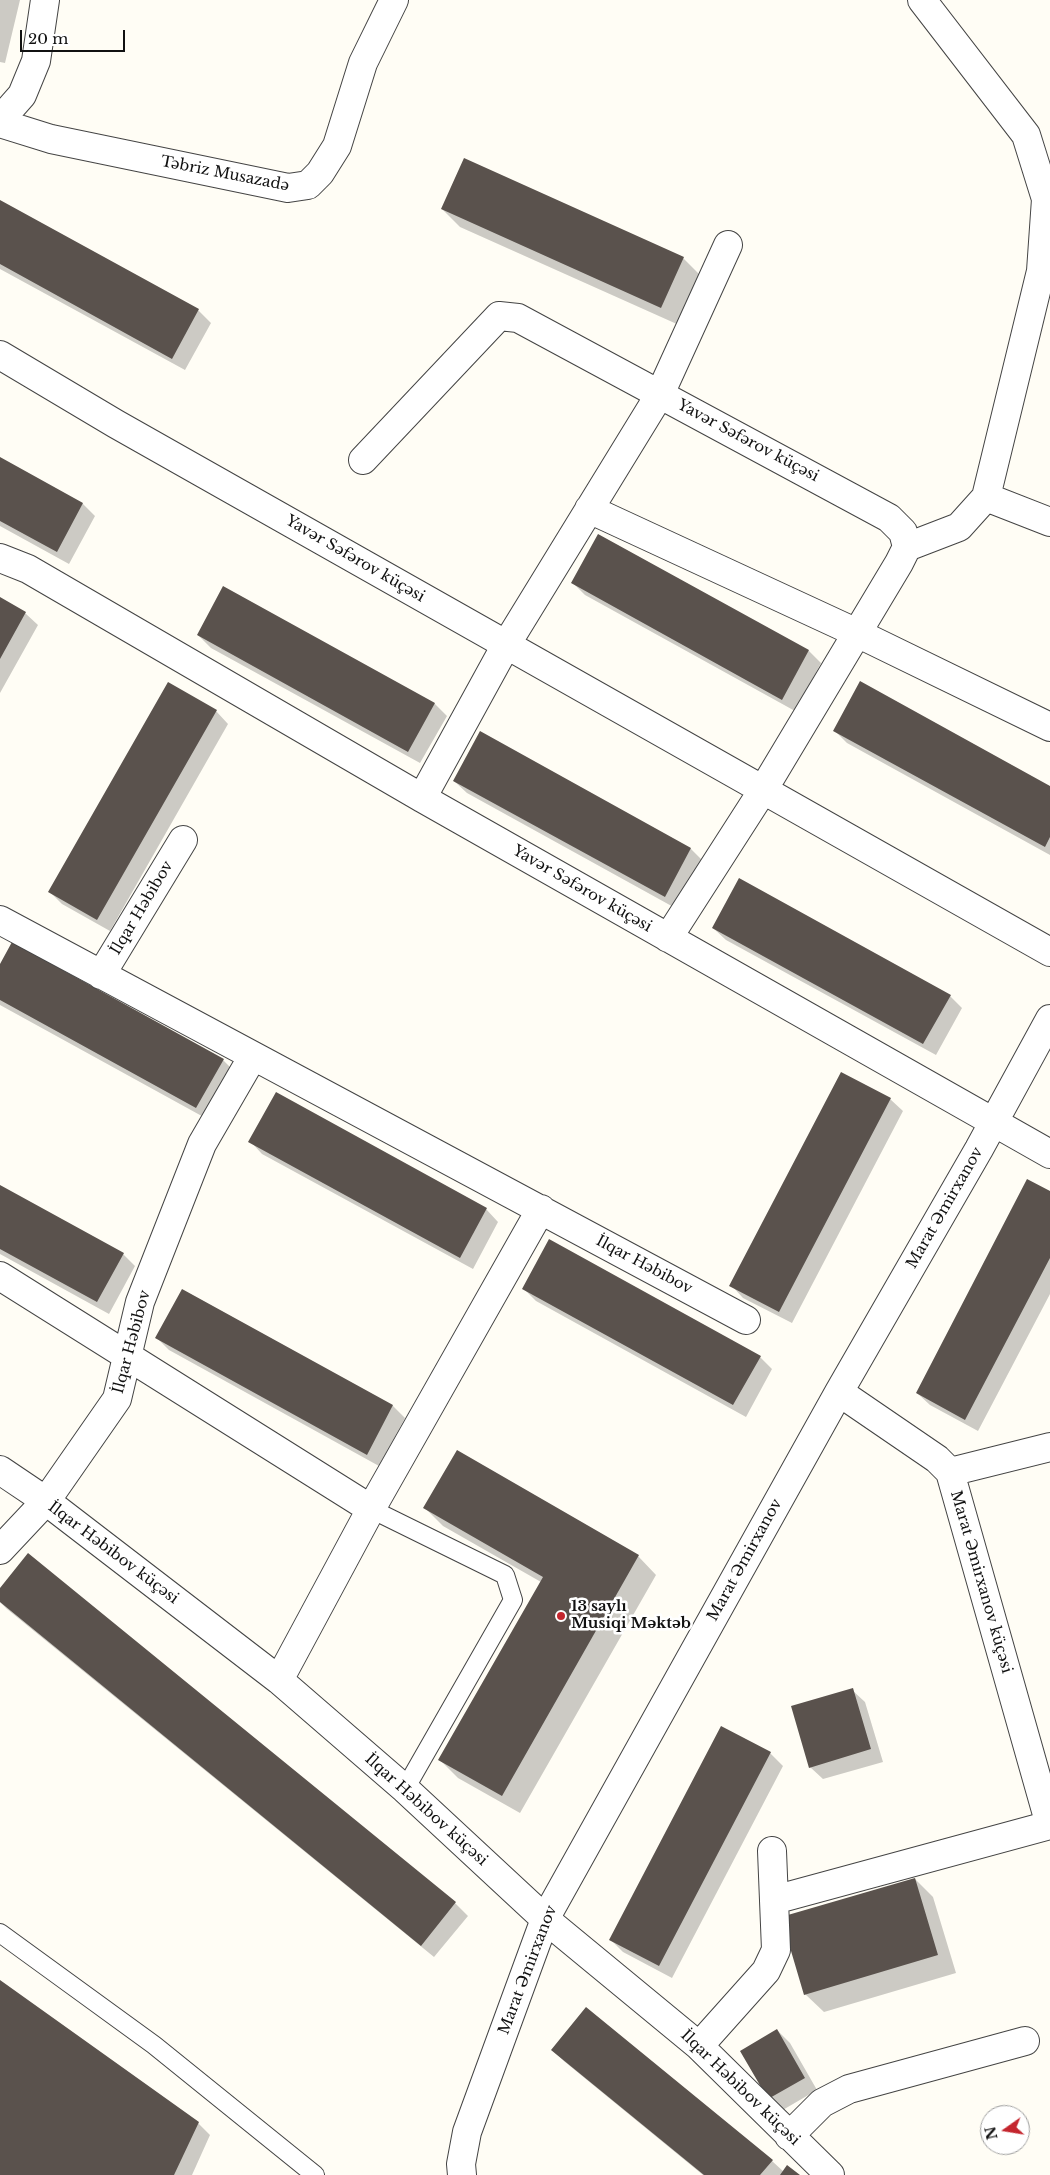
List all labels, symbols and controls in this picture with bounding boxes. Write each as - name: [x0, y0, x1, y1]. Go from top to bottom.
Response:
- scale bar: [22, 20, 128, 52]
- text: 20 m: [28, 29, 68, 48]
- street label: Təbriz Musazadə: [159, 153, 291, 195]
- street label: Yavər Səfərov küçəsi: [674, 396, 822, 486]
- street label: Yavər Səfərov küçəsi: [282, 512, 428, 606]
- street label: Yavər Səfərov küçəsi: [509, 842, 655, 936]
- street label: İlqar Həbibov: [107, 858, 177, 958]
- street label: Marat Əmirxanov: [903, 1144, 987, 1272]
- street label: İlqar Həbibov: [593, 1232, 695, 1298]
- street label: İlqar Həbibov: [110, 1288, 154, 1396]
- street label: Marat Əmirxanov küçəsi: [946, 1489, 1016, 1675]
- street label: Marat Əmirxanov: [704, 1496, 786, 1624]
- street label: İlqar Həbibov küçəsi: [44, 1498, 182, 1608]
- place label: 13 saylı Musiqi Məktəb: [571, 1598, 691, 1633]
- marker: 13 saylı Musiqi Məktəb: [555, 1610, 567, 1622]
- street label: İlqar Həbibov küçəsi: [361, 1750, 491, 1870]
- street label: Marat Əmirxanov: [495, 1903, 561, 2037]
- street label: İlqar Həbibov küçəsi: [677, 2026, 803, 2150]
- north arrow: [980, 2105, 1030, 2155]
- text: N: [981, 2125, 1002, 2142]

